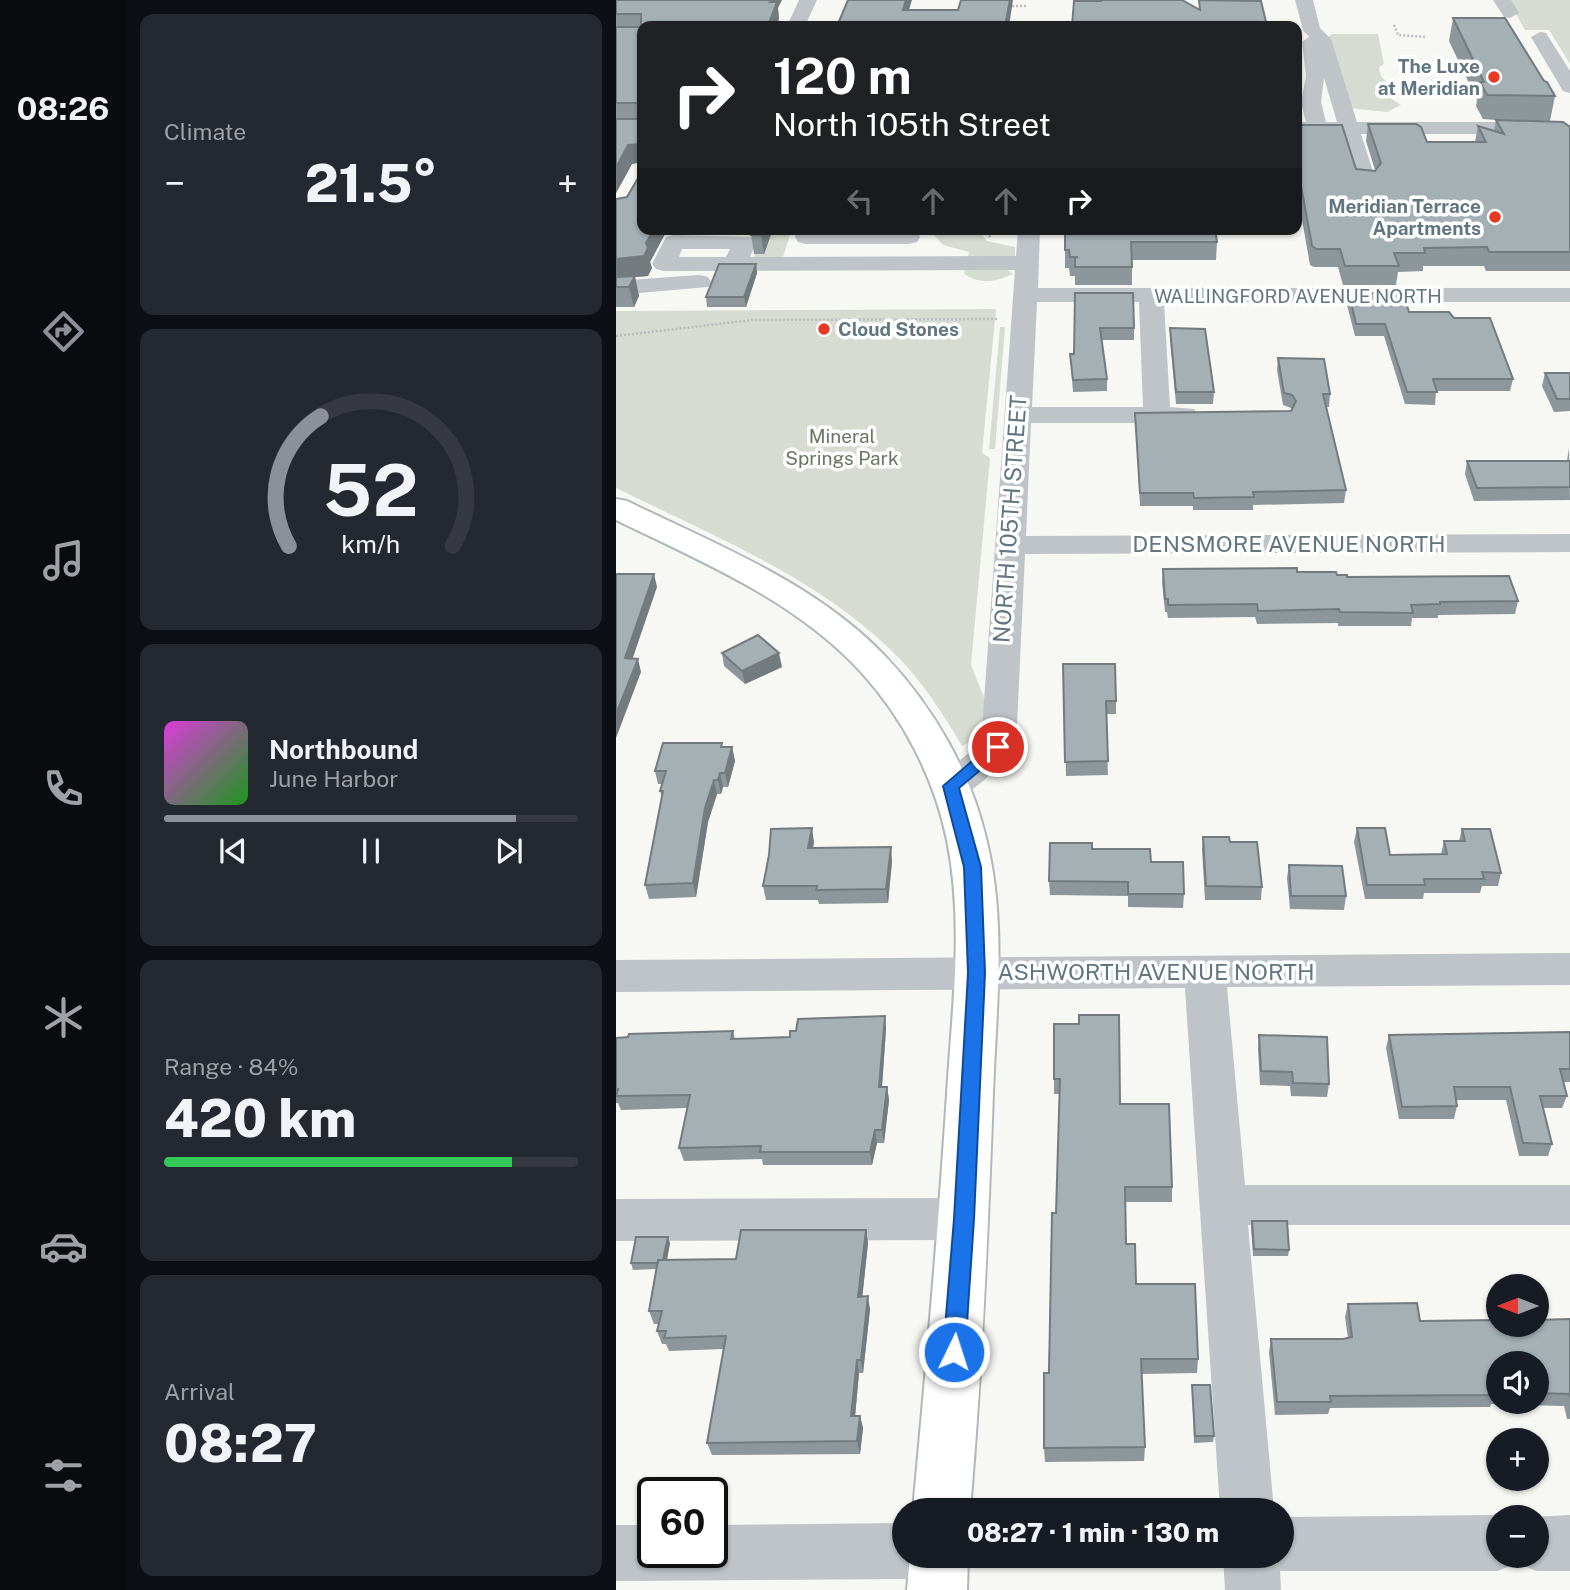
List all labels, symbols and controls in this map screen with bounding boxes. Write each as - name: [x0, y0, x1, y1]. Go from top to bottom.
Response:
- text: 120 m: [773, 47, 912, 105]
- icon: right: [658, 49, 749, 140]
- place label: The Luxe at Meridian: [1378, 55, 1480, 99]
- marker: The Luxe at Meridian: [1486, 69, 1502, 85]
- text: 08:26: [17, 90, 109, 127]
- text: North 105th Street: [773, 106, 1051, 143]
- text: Climate: [164, 118, 246, 145]
- text: 21.5°: [305, 153, 437, 214]
- text: −: [164, 161, 185, 206]
- text: +: [557, 161, 578, 206]
- icon: left: [841, 182, 879, 220]
- icon: ahead: [914, 182, 952, 220]
- icon: ahead: [987, 182, 1025, 220]
- icon: right: [1060, 182, 1098, 220]
- place label: Meridian Terrace Apartments: [1328, 195, 1481, 239]
- marker: Meridian Terrace Apartments: [1487, 209, 1503, 225]
- street label: WALLINGFORD AVENUE NORTH: [1154, 285, 1442, 307]
- icon: directions: [39, 307, 88, 356]
- place label: Cloud Stones: [838, 318, 959, 340]
- marker: Cloud Stones: [816, 321, 832, 337]
- street label: NORTH 105TH STREET: [987, 394, 1032, 644]
- park label: Mineral Springs Park: [785, 425, 899, 469]
- text: 52: [323, 447, 419, 532]
- text: km/h: [342, 529, 400, 559]
- street label: DENSMORE AVENUE NORTH: [1132, 530, 1446, 557]
- icon: music: [39, 536, 88, 585]
- pin: [968, 717, 1028, 777]
- icon: arrive: [979, 728, 1017, 766]
- text: Northbound: [269, 734, 418, 765]
- icon: phone: [39, 764, 88, 813]
- text: June Harbor: [269, 765, 398, 792]
- icon: previous: [214, 832, 252, 870]
- icon: pause: [352, 832, 390, 870]
- icon: next: [490, 832, 528, 870]
- street label: ASHWORTH AVENUE NORTH: [997, 958, 1315, 985]
- icon: climate: [39, 993, 88, 1042]
- text: Range · 84%: [164, 1053, 299, 1080]
- text: 420 km: [164, 1088, 356, 1149]
- icon: car: [39, 1222, 88, 1271]
- north arrow: [1486, 1274, 1549, 1337]
- map controls: [1486, 1274, 1549, 1568]
- position arrow: [917, 1315, 991, 1389]
- button: sound: [1486, 1351, 1549, 1414]
- text: Arrival: [164, 1378, 235, 1405]
- text: 08:27: [164, 1413, 317, 1474]
- button: +: [1486, 1428, 1549, 1491]
- icon: filters: [39, 1451, 88, 1500]
- speed limit sign: 60: [637, 1477, 728, 1568]
- button: −: [1486, 1505, 1549, 1568]
- text: 08:27 · 1 min · 130 m: [967, 1517, 1219, 1548]

